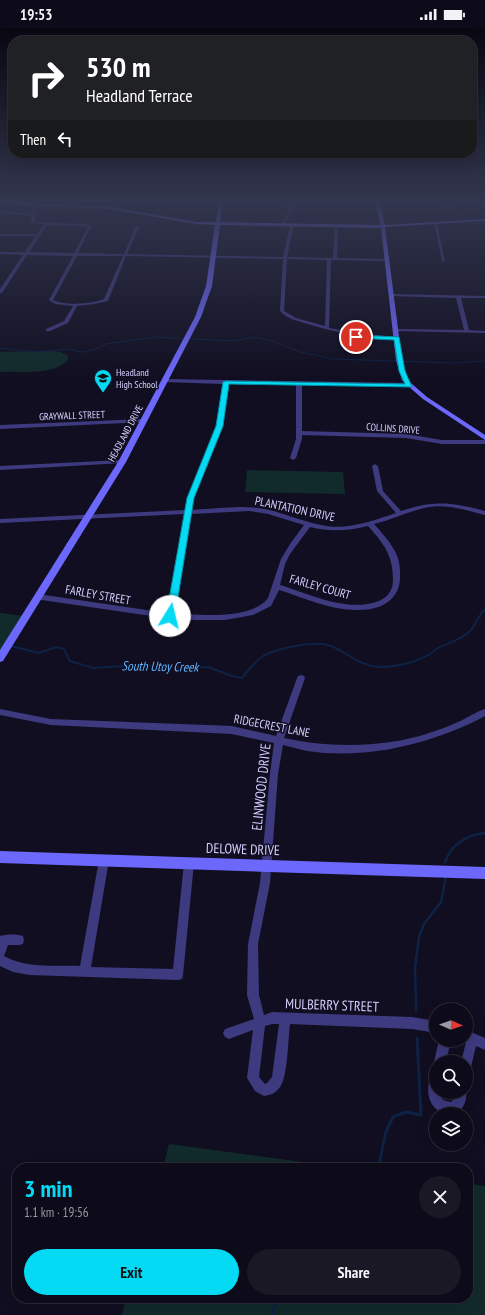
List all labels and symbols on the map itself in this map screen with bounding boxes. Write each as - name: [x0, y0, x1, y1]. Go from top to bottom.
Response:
- pin: [339, 320, 373, 354]
- place label: Headland High School: [116, 366, 158, 391]
- school or university icon: Headland High School: [93, 368, 113, 393]
- street label: HEADLAND DRIVE: [105, 403, 146, 464]
- street label: GRAYWALL STREET: [39, 408, 106, 423]
- street label: COLLINS DRIVE: [366, 420, 420, 437]
- street label: PLANTATION DRIVE: [254, 493, 337, 524]
- street label: FARLEY COURT: [288, 571, 353, 603]
- street label: FARLEY STREET: [64, 581, 133, 608]
- position arrow: [149, 595, 191, 637]
- water label: South Utoy Creek: [121, 657, 201, 676]
- street label: RIDGECREST LANE: [233, 711, 311, 740]
- street label: ELINWOOD DRIVE: [247, 743, 275, 831]
- street label: DELOWE DRIVE: [206, 839, 280, 859]
- street label: MULBERRY STREET: [285, 994, 380, 1016]
- north arrow: [429, 1003, 473, 1047]

